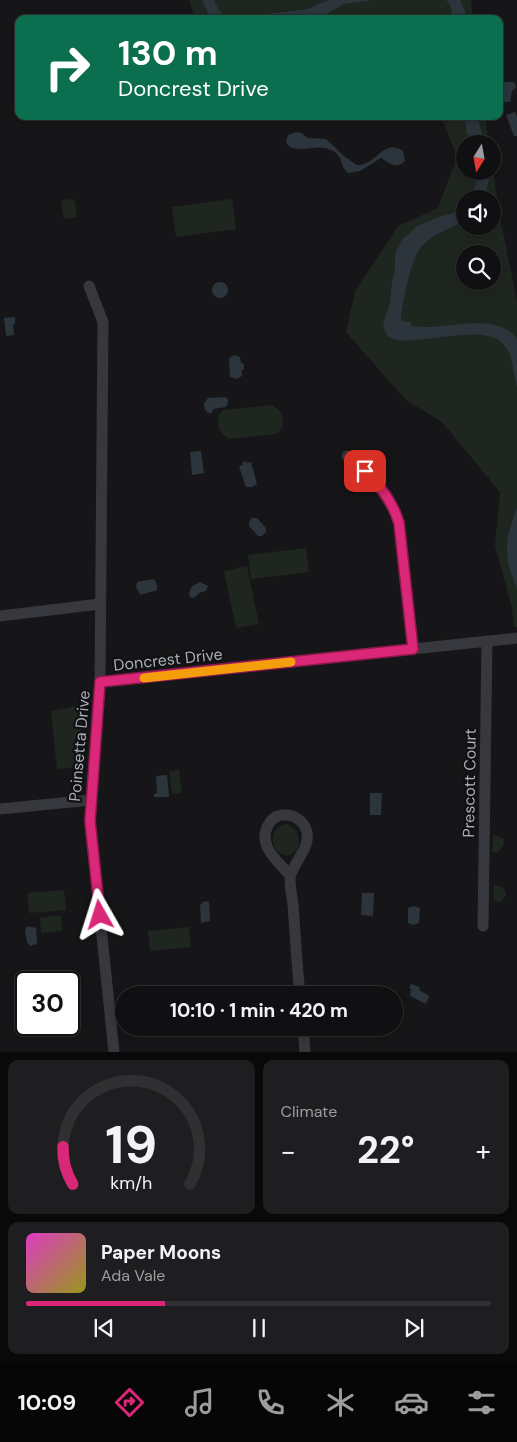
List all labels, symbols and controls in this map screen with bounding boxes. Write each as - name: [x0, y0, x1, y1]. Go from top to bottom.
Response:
- text: 130 m: [118, 30, 218, 76]
- icon: right: [35, 35, 100, 100]
- text: Doncrest Drive: [118, 74, 269, 103]
- north arrow: [456, 135, 501, 180]
- map controls: [456, 135, 501, 290]
- button: sound: [456, 190, 501, 235]
- button: search: [456, 245, 501, 290]
- pin: [344, 450, 386, 492]
- icon: arrive: [351, 457, 379, 485]
- street label: Doncrest Drive: [112, 643, 224, 676]
- street label: Poinsetta Drive: [64, 690, 95, 803]
- street label: Prescott Court: [458, 728, 481, 838]
- position arrow: [73, 888, 125, 940]
- speed limit sign: 30: [15, 971, 80, 1036]
- text: 10:10 · 1 min · 420 m: [170, 998, 348, 1023]
- text: Climate: [281, 1101, 337, 1122]
- text: 19: [105, 1111, 157, 1179]
- text: 22°: [357, 1125, 415, 1175]
- text: −: [281, 1133, 296, 1170]
- text: +: [476, 1133, 491, 1170]
- text: km/h: [110, 1171, 152, 1195]
- text: Paper Moons: [101, 1240, 221, 1265]
- text: Ada Vale: [101, 1265, 165, 1286]
- icon: previous: [90, 1314, 118, 1342]
- icon: pause: [245, 1314, 273, 1342]
- icon: next: [400, 1314, 428, 1342]
- icon: directions: [112, 1385, 147, 1420]
- icon: music: [182, 1385, 217, 1420]
- icon: phone: [253, 1385, 288, 1420]
- icon: climate: [323, 1385, 358, 1420]
- icon: car: [394, 1385, 429, 1420]
- icon: filters: [464, 1385, 499, 1420]
- text: 10:09: [18, 1388, 76, 1417]

